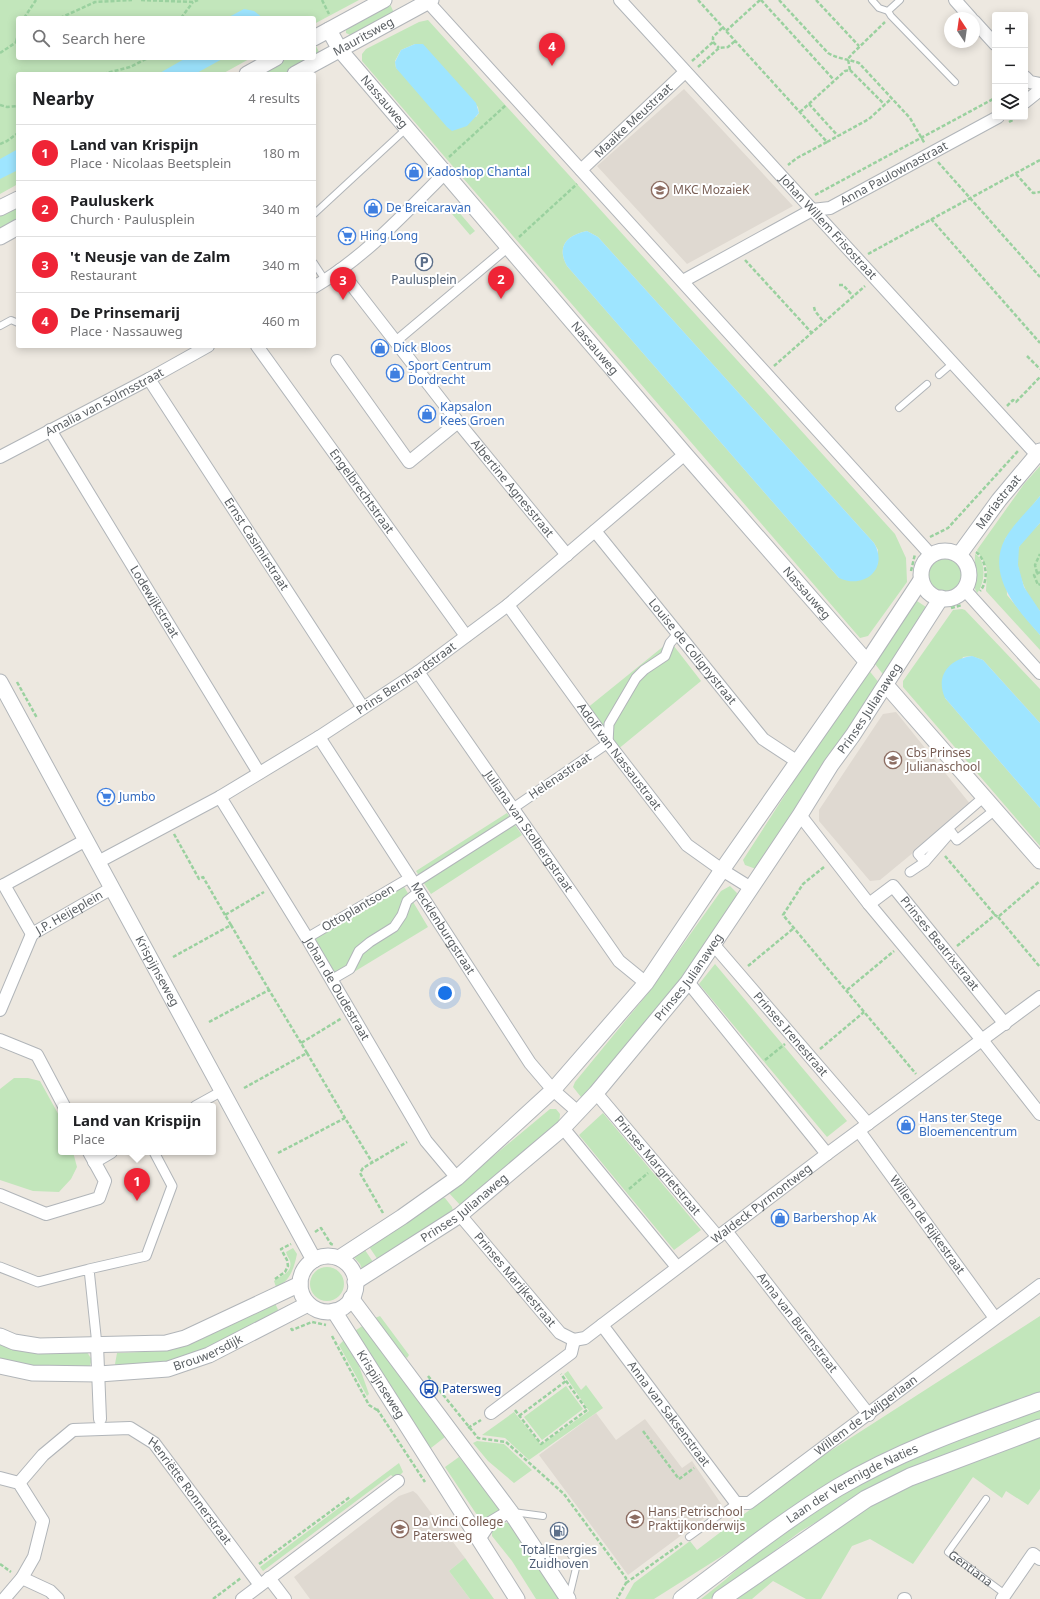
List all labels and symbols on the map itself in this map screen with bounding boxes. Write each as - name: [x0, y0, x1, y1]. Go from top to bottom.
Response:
- north arrow: [944, 12, 980, 48]
- street label: Mauritsweg: [330, 13, 397, 60]
- pin: 4: [539, 33, 565, 66]
- street label: Nassauweg: [357, 71, 412, 132]
- street label: Maaike Meustraat: [590, 79, 676, 161]
- street label: Anna Paulownastraat: [837, 137, 951, 209]
- shop icon: Kadoshop Chantal: [404, 162, 424, 182]
- place label: Kadoshop Chantal: [427, 163, 530, 180]
- street label: Johan Willem Frisostraat: [775, 170, 881, 283]
- school or university icon: MKC MozaieK: [650, 180, 670, 200]
- place label: MKC MozaieK: [673, 181, 750, 198]
- shop icon: De Breicaravan: [363, 198, 383, 218]
- place label: De Breicaravan: [386, 199, 471, 216]
- supermarket icon: Hing Long: [337, 226, 357, 246]
- place label: Hing Long: [360, 227, 418, 244]
- parking icon: Paulusplein: [414, 252, 434, 272]
- pin: 2: [488, 266, 514, 299]
- pin: 3: [330, 267, 356, 300]
- place label: Paulusplein: [391, 271, 457, 288]
- street label: Nassauweg: [567, 318, 623, 378]
- shop icon: Dick Bloos: [370, 338, 390, 358]
- place label: Dick Bloos: [393, 339, 452, 356]
- place label: Sport Centrum Dordrecht: [408, 357, 491, 388]
- street label: Amalia van Solmsstraat: [42, 363, 167, 440]
- shop icon: Sport Centrum Dordrecht: [385, 363, 405, 383]
- place label: Kapsalon Kees Groen: [440, 398, 505, 429]
- shop icon: Kapsalon Kees Groen: [417, 404, 437, 424]
- street label: Albertine Agnesstraat: [467, 435, 558, 541]
- street label: Engelbrechtstraat: [326, 445, 399, 537]
- street label: Mariastraat: [971, 470, 1025, 533]
- street label: Ernst Casimirstraat: [220, 494, 294, 594]
- street label: Lodewijkstraat: [126, 562, 184, 641]
- street label: Nassauweg: [779, 563, 835, 623]
- street label: Louise de Colignystraat: [645, 595, 741, 708]
- street label: Prins Bernhardstraat: [353, 637, 460, 718]
- street label: Prinses Julianaweg: [833, 659, 905, 757]
- street label: Adolf van Nassaustraat: [574, 699, 666, 814]
- place label: Cbs Prinses Julianaschool: [905, 744, 980, 775]
- street label: Helenastraat: [525, 748, 595, 803]
- school or university icon: Cbs Prinses Julianaschool: [883, 750, 903, 770]
- street label: Juliana van Stolbergstraat: [480, 766, 578, 896]
- supermarket icon: Jumbo: [96, 787, 116, 807]
- place label: Jumbo: [118, 788, 156, 805]
- street label: Mecklenburgstraat: [407, 879, 480, 978]
- street label: Ottoplantsoen: [318, 880, 397, 935]
- street label: J.P. Heijeplein: [31, 886, 106, 939]
- street label: Prinses Beatrixstraat: [897, 892, 984, 994]
- street label: Prinses Julianaweg: [650, 930, 726, 1024]
- street label: Krispijnseweg: [131, 932, 184, 1009]
- street label: Johan de Oudestraat: [300, 934, 374, 1044]
- your location: [435, 983, 455, 1003]
- street label: Prinses Irenestraat: [750, 988, 833, 1080]
- place label: Hans ter Stege Bloemencentrum: [919, 1109, 1017, 1140]
- street label: Prinses Margrietstraat: [611, 1112, 705, 1219]
- shop icon: Hans ter Stege Bloemencentrum: [896, 1115, 916, 1135]
- street label: Waldeck Pyrmontweg: [707, 1160, 815, 1247]
- pin: 1: [124, 1168, 150, 1201]
- street label: Prinses Julianaweg: [417, 1169, 511, 1246]
- street label: Willem de Rijkestraat: [886, 1172, 970, 1278]
- shop icon: Barbershop Ak: [770, 1208, 790, 1228]
- place label: Barbershop Ak: [793, 1209, 877, 1226]
- street label: Prinses Marijkestraat: [470, 1229, 561, 1331]
- street label: Anna van Burenstraat: [753, 1269, 842, 1376]
- street label: Brouwersdijk: [171, 1330, 246, 1375]
- street label: Krispijnseweg: [353, 1347, 409, 1422]
- street label: Anna van Saksenstraat: [624, 1357, 715, 1470]
- street label: Willem de Zwijgerlaan: [811, 1371, 921, 1459]
- bus stop icon: Patersweg: [419, 1379, 439, 1399]
- place label: Patersweg: [442, 1380, 501, 1397]
- street label: Henriëtte Ronnerstraat: [145, 1432, 236, 1548]
- street label: Laan der Verenigde Naties: [782, 1439, 921, 1527]
- place label: Hans Petrischool Praktijkonderwijs: [648, 1503, 745, 1534]
- school or university icon: Hans Petrischool Praktijkonderwijs: [625, 1509, 645, 1529]
- place label: Da Vinci College Patersweg: [413, 1513, 503, 1544]
- school or university icon: Da Vinci College Patersweg: [390, 1519, 410, 1539]
- fuel station icon: TotalEnergies Zuidhoven: [549, 1521, 569, 1541]
- place label: TotalEnergies Zuidhoven: [521, 1541, 597, 1572]
- street label: Gentiana: [945, 1546, 996, 1590]

